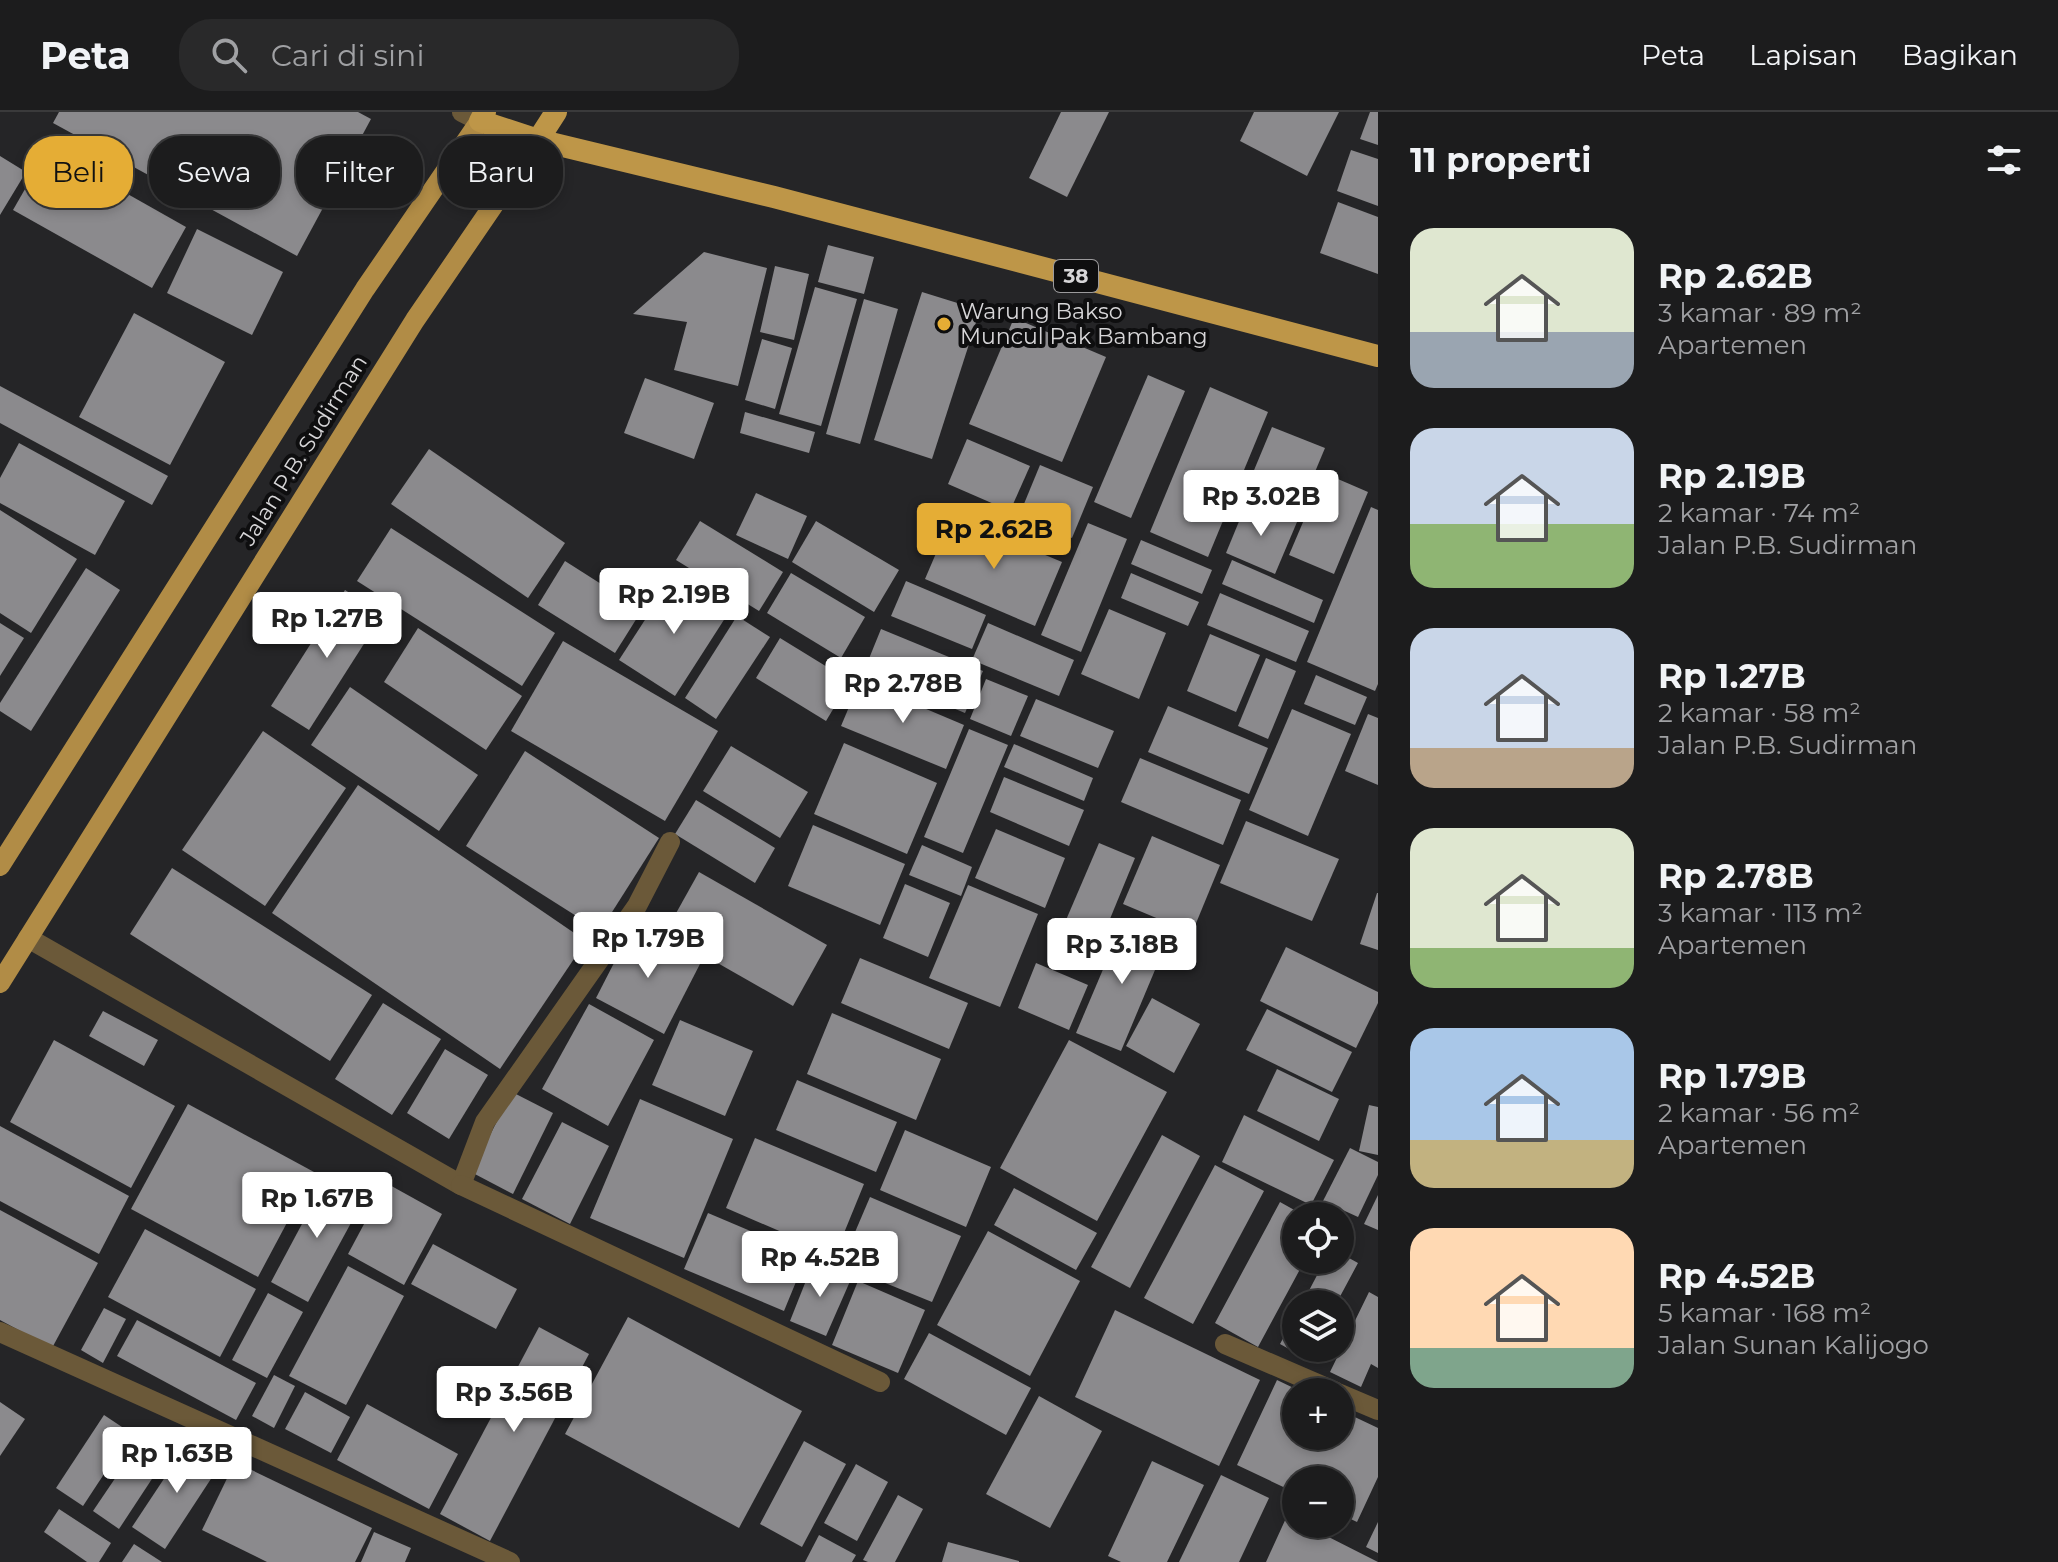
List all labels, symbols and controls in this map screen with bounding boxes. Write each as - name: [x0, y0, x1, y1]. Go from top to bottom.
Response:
- search box: [179, 19, 739, 91]
- text: Peta: [40, 32, 131, 79]
- icon: search: [207, 33, 251, 77]
- text: Cari di sini: [271, 37, 424, 74]
- text: Peta: [1641, 38, 1705, 72]
- text: Lapisan: [1749, 38, 1858, 72]
- text: Bagikan: [1902, 38, 2018, 72]
- chip: Beli: [24, 136, 133, 208]
- chip: Sewa: [149, 136, 280, 208]
- chip: Filter: [296, 136, 423, 208]
- chip: Baru: [439, 136, 563, 208]
- icon: filters: [1982, 138, 2026, 182]
- text: 11 properti: [1410, 139, 1591, 181]
- text: Rp 2.62B: [1658, 255, 1813, 297]
- road number: 38: [1054, 260, 1098, 292]
- icon: home: [1474, 260, 1570, 356]
- text: 3 kamar · 89 m²: [1658, 297, 1862, 329]
- place label: Warung Bakso Muncul Pak Bambang: [960, 298, 1208, 350]
- marker: Warung Bakso Muncul Pak Bambang: [935, 315, 953, 333]
- text: Apartemen: [1658, 329, 1807, 361]
- street label: Jalan P.B. Sudirman: [233, 350, 373, 551]
- text: Rp 2.19B: [1658, 455, 1806, 497]
- icon: home: [1474, 460, 1570, 556]
- pin: Rp 3.02B: [1178, 470, 1344, 538]
- text: Rp 3.02B: [1201, 480, 1321, 512]
- text: 2 kamar · 74 m²: [1658, 497, 1860, 529]
- pin: Rp 2.62B: [911, 503, 1077, 571]
- text: Rp 2.62B: [935, 513, 1053, 545]
- text: Jalan P.B. Sudirman: [1658, 529, 1917, 561]
- pin: Rp 2.19B: [591, 568, 757, 636]
- text: Rp 2.19B: [617, 578, 731, 610]
- pin: Rp 1.27B: [244, 592, 410, 660]
- text: Rp 1.27B: [270, 602, 384, 634]
- text: Rp 1.27B: [1658, 655, 1806, 697]
- pin: Rp 2.78B: [820, 657, 986, 725]
- icon: home: [1474, 660, 1570, 756]
- text: Rp 2.78B: [843, 667, 963, 699]
- text: 2 kamar · 58 m²: [1658, 697, 1861, 729]
- text: Jalan P.B. Sudirman: [1658, 729, 1917, 761]
- text: Rp 2.78B: [1658, 855, 1814, 897]
- icon: home: [1474, 860, 1570, 956]
- text: 3 kamar · 113 m²: [1658, 897, 1863, 929]
- pin: Rp 1.79B: [565, 912, 731, 980]
- pin: Rp 3.18B: [1039, 918, 1205, 986]
- text: Rp 1.79B: [591, 922, 705, 954]
- text: Rp 3.18B: [1065, 928, 1179, 960]
- text: Apartemen: [1658, 929, 1807, 961]
- text: Rp 1.79B: [1658, 1055, 1807, 1097]
- icon: home: [1474, 1060, 1570, 1156]
- text: 2 kamar · 56 m²: [1658, 1097, 1860, 1129]
- text: Apartemen: [1658, 1129, 1807, 1161]
- pin: Rp 1.67B: [234, 1172, 400, 1240]
- text: Rp 1.67B: [260, 1182, 374, 1214]
- map controls: [1282, 1202, 1354, 1538]
- button: locate: [1282, 1202, 1354, 1274]
- pin: Rp 4.52B: [737, 1231, 903, 1299]
- text: Rp 4.52B: [760, 1241, 880, 1273]
- text: Rp 4.52B: [1658, 1255, 1815, 1297]
- icon: home: [1474, 1260, 1570, 1356]
- button: layers: [1282, 1290, 1354, 1362]
- text: 5 kamar · 168 m²: [1658, 1297, 1871, 1329]
- text: Jalan Sunan Kalijogo: [1658, 1329, 1929, 1361]
- pin: Rp 3.56B: [431, 1366, 597, 1434]
- text: Rp 3.56B: [455, 1376, 573, 1408]
- button: +: [1282, 1378, 1354, 1450]
- pin: Rp 1.63B: [94, 1427, 260, 1495]
- text: Rp 1.63B: [121, 1437, 233, 1469]
- button: −: [1282, 1466, 1354, 1538]

